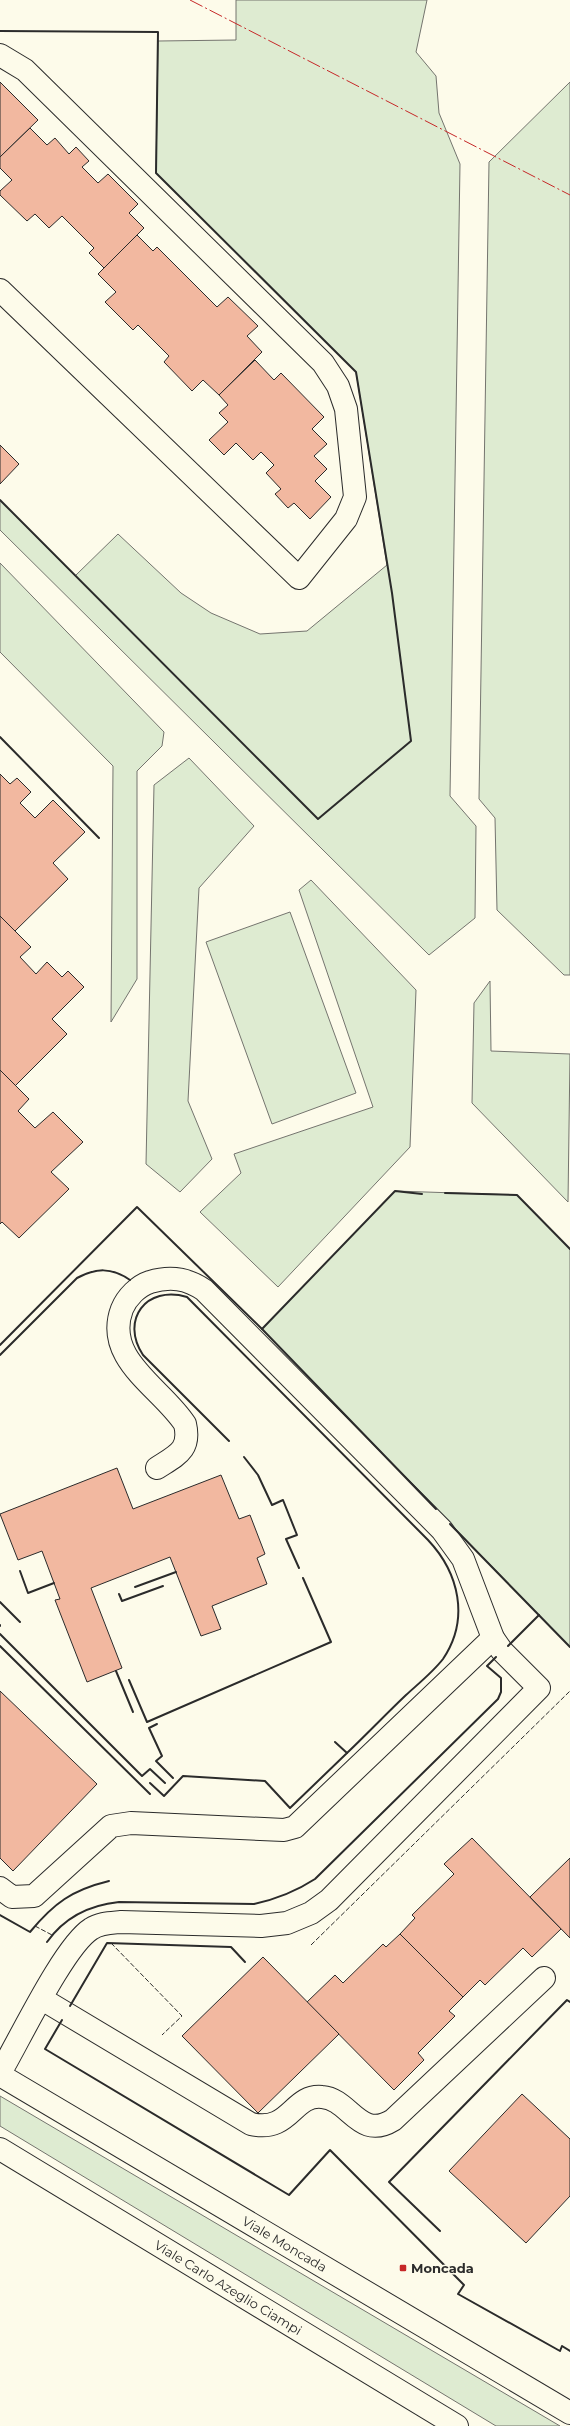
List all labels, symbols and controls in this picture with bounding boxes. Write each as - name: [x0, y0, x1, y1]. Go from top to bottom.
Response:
- street label: Viale Moncada: [239, 2213, 330, 2275]
- street label: Viale Carlo Azeglio Ciampi: [152, 2237, 305, 2338]
- place label: Moncada: [411, 2260, 474, 2276]
- marker: Moncada: [398, 2263, 408, 2273]

